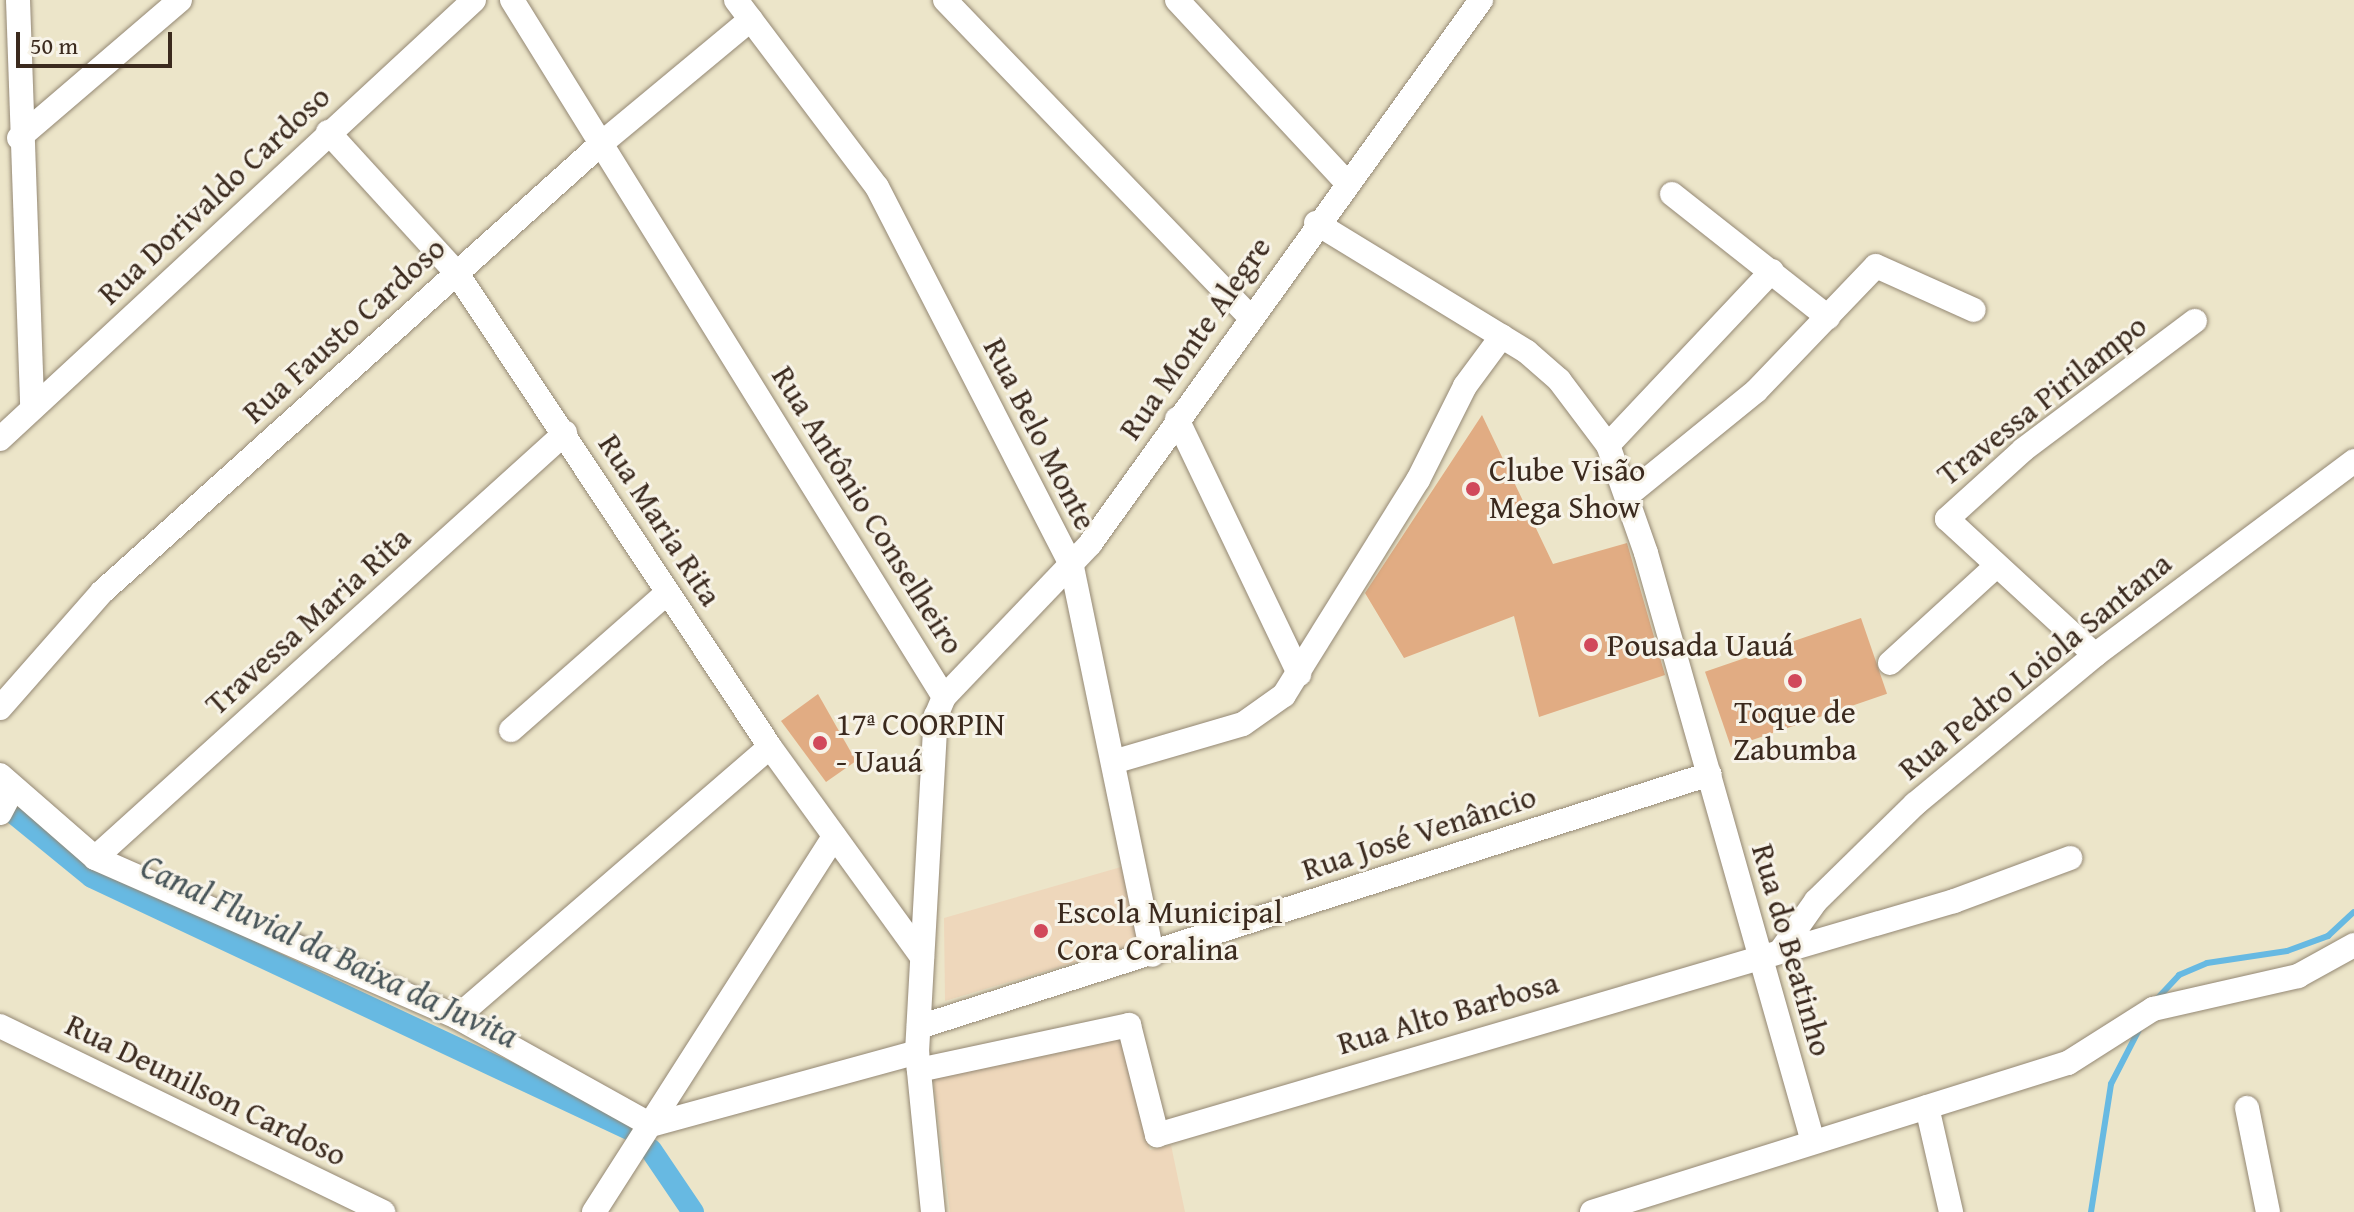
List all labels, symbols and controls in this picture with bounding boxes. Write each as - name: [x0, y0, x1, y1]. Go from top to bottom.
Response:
- scale bar: [20, 16, 176, 66]
- text: 50 m: [30, 28, 78, 63]
- street label: Rua Dorivaldo Cardoso: [90, 77, 338, 313]
- street label: Rua Fausto Cardoso: [235, 229, 453, 431]
- street label: Rua Monte Alegre: [1111, 229, 1279, 447]
- street label: Travessa Pirilampo: [1930, 306, 2154, 494]
- street label: Rua Belo Monte: [975, 332, 1105, 536]
- street label: Rua Antônio Conselheiro: [764, 359, 972, 661]
- street label: Rua Maria Rita: [590, 427, 730, 613]
- place label: Clube Visão Mega Show: [1489, 452, 1645, 527]
- marker: Clube Visão Mega Show: [1464, 480, 1482, 498]
- street label: Travessa Maria Rita: [198, 519, 418, 723]
- street label: Rua Pedro Loiola Santana: [1891, 544, 2179, 788]
- place label: Pousada Uauá: [1607, 626, 1794, 664]
- marker: Pousada Uauá: [1582, 636, 1600, 654]
- marker: Toque de Zabumba: [1786, 672, 1804, 690]
- place label: Toque de Zabumba: [1733, 694, 1857, 769]
- place label: 17ª COORPIN - Uauá: [836, 706, 1005, 781]
- marker: 17ª COORPIN - Uauá: [811, 734, 829, 752]
- street label: Rua José Venâncio: [1297, 777, 1541, 889]
- street label: Rua do Beatinho: [1743, 839, 1841, 1061]
- water label: Canal Fluvial da Baixa da Juvita: [135, 845, 525, 1055]
- place label: Escola Municipal Cora Coralina: [1057, 894, 1283, 969]
- marker: Escola Municipal Cora Coralina: [1032, 922, 1050, 940]
- street label: Rua Alto Barbosa: [1333, 963, 1563, 1063]
- street label: Rua Deunilson Cardoso: [59, 1005, 353, 1175]

